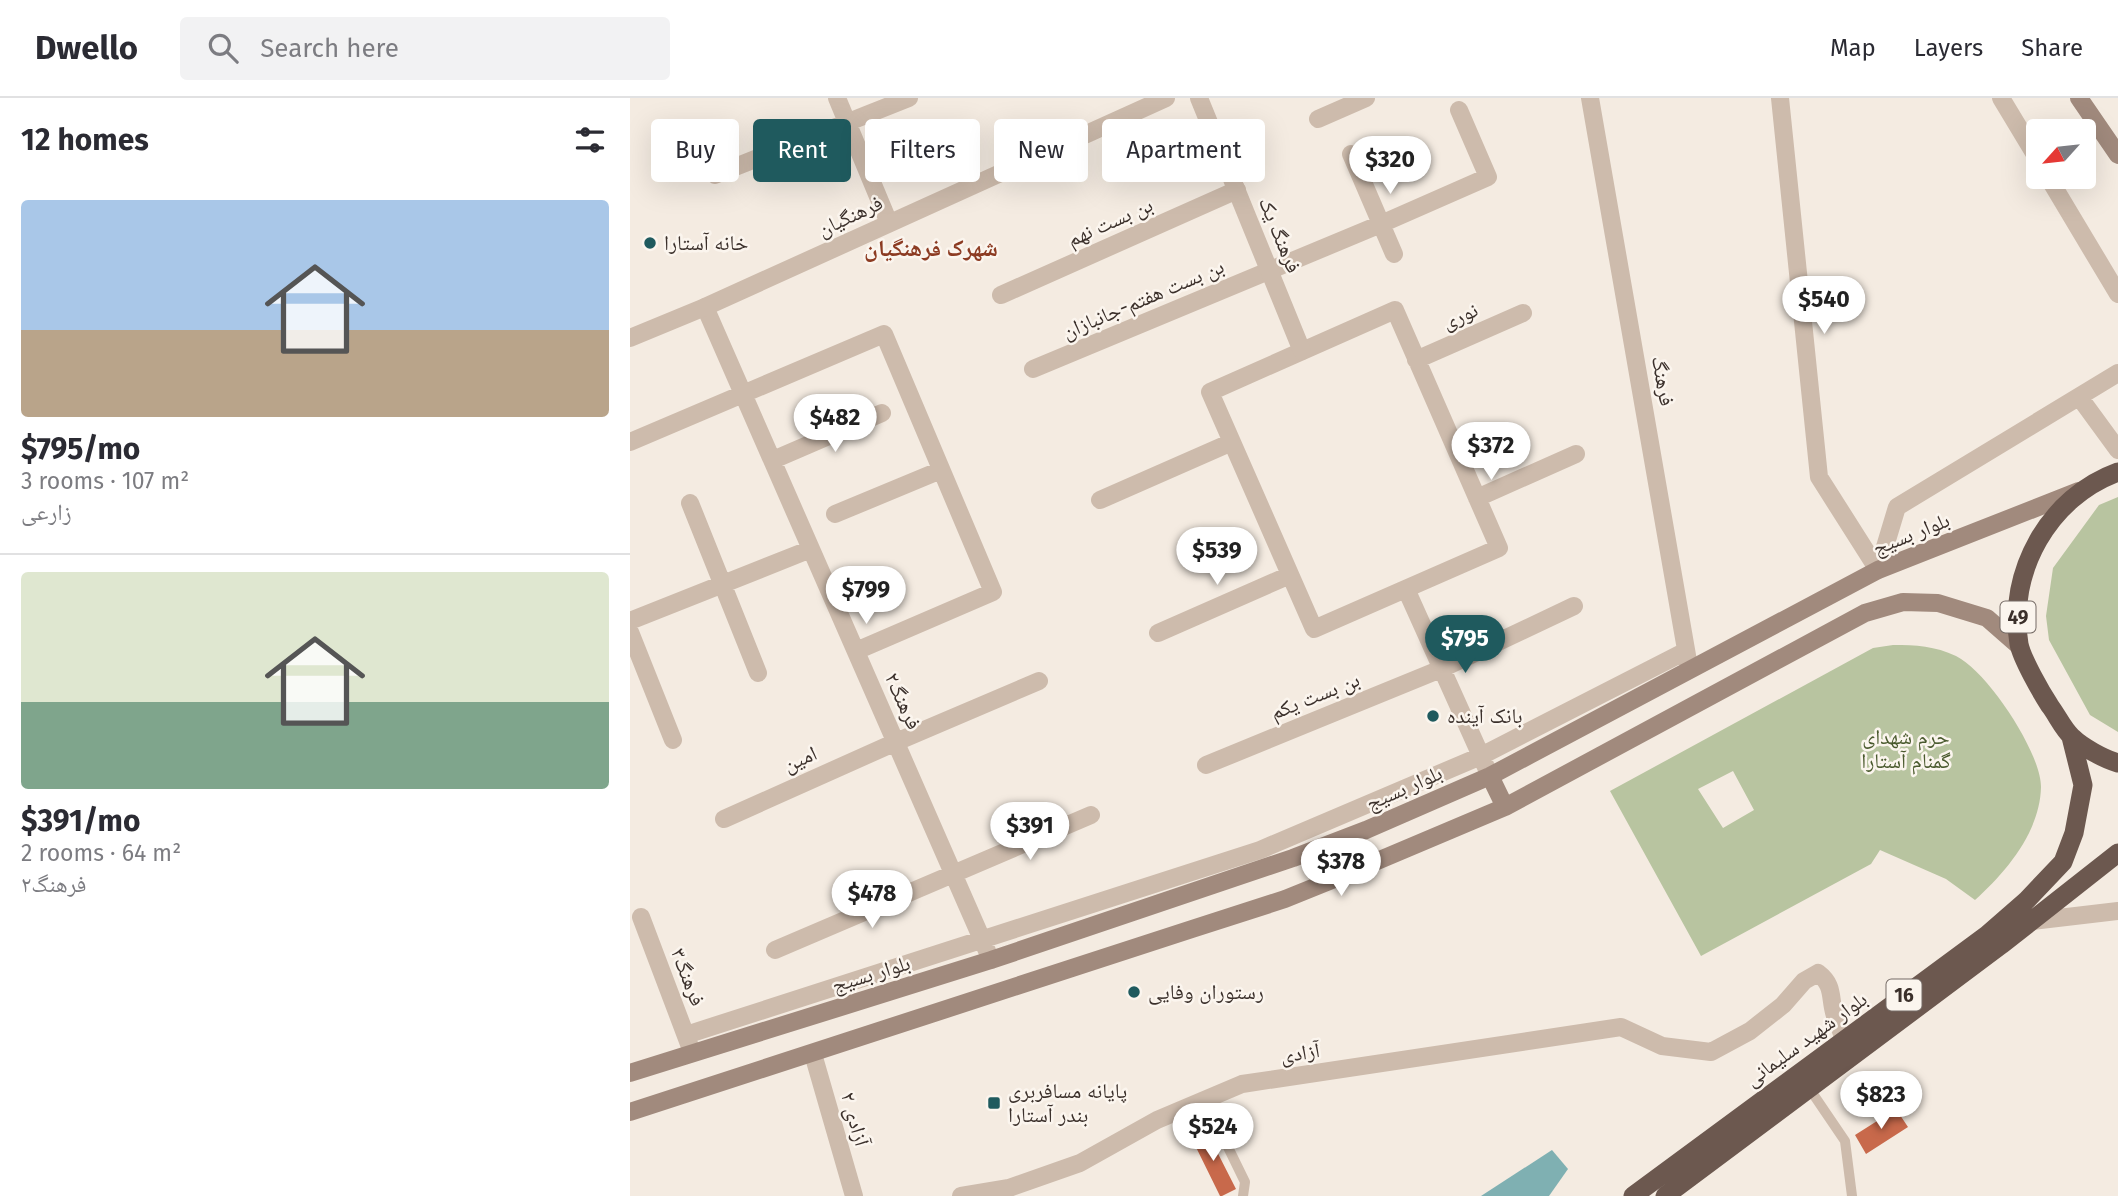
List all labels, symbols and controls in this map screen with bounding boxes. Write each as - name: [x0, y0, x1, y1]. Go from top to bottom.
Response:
- search box: [180, 17, 670, 80]
- text: Dwello: [35, 28, 138, 68]
- icon: search: [204, 29, 242, 67]
- text: Search here: [260, 33, 399, 64]
- text: Map: [1830, 34, 1876, 62]
- text: Layers: [1914, 34, 1983, 62]
- text: Share: [2021, 34, 2083, 62]
- chip: Buy: [651, 119, 739, 182]
- chip: Rent: [753, 119, 851, 182]
- chip: Filters: [865, 119, 980, 182]
- chip: New: [994, 119, 1088, 182]
- chip: Apartment: [1102, 119, 1265, 182]
- north arrow: [2026, 119, 2096, 189]
- map controls: [2026, 119, 2096, 189]
- icon: filters: [571, 121, 609, 159]
- text: 12 homes: [21, 122, 149, 158]
- pin: $320: [1349, 136, 1431, 196]
- text: $320: [1365, 145, 1415, 173]
- street label: فرهنگیان: [813, 190, 887, 242]
- street label: بن بست نهم: [1063, 192, 1157, 253]
- street label: فرهنگ یک: [1253, 193, 1307, 277]
- place label: خانه آستارا: [664, 230, 748, 256]
- district label: شهرک فرهنگیان: [864, 234, 998, 262]
- marker: خانه آستارا: [642, 235, 658, 251]
- icon: home: [252, 246, 378, 372]
- street label: بن بست هفتم-جانبازان: [1058, 253, 1228, 346]
- pin: $540: [1783, 276, 1865, 336]
- text: $540: [1798, 285, 1850, 313]
- street label: نوری: [1438, 297, 1482, 335]
- street label: فرهنگ: [1646, 354, 1680, 408]
- pin: $482: [794, 394, 876, 454]
- text: $482: [810, 403, 860, 431]
- pin: $372: [1450, 422, 1532, 482]
- text: $795/mo: [21, 431, 140, 467]
- text: $372: [1468, 431, 1514, 459]
- text: 3 rooms · 107 m²: [21, 467, 189, 495]
- text: زارعی: [21, 498, 72, 526]
- street label: بلوار بسیج: [1869, 507, 1953, 561]
- pin: $539: [1176, 528, 1258, 587]
- text: $539: [1192, 536, 1242, 564]
- pin: $799: [825, 566, 907, 626]
- text: $799: [842, 575, 890, 603]
- road number: 49: [2000, 602, 2036, 632]
- pin: $795: [1424, 616, 1506, 675]
- icon: home: [252, 618, 378, 744]
- text: $795: [1441, 624, 1489, 652]
- street label: بن بست یکم: [1267, 666, 1364, 727]
- street label: فرهنگ۲: [879, 668, 927, 734]
- place label: بانک آینده: [1447, 703, 1523, 729]
- marker: بانک آینده: [1425, 708, 1441, 724]
- park label: حرم شهدای گمنام آستارا: [1861, 724, 1951, 775]
- street label: امین: [779, 740, 821, 778]
- street label: بلوار بسیج: [1362, 760, 1446, 816]
- pin: $391: [989, 802, 1071, 862]
- text: $391/mo: [21, 803, 140, 839]
- text: $391: [1006, 811, 1054, 839]
- pin: $378: [1300, 838, 1382, 898]
- text: 2 rooms · 64 m²: [21, 839, 181, 867]
- text: $378: [1317, 847, 1365, 875]
- text: فرهنگ۲: [21, 870, 87, 898]
- pin: $478: [831, 870, 913, 930]
- text: $478: [848, 879, 896, 907]
- street label: فرهنگ۳: [665, 944, 711, 1010]
- street label: بلوار بسیج: [829, 950, 913, 998]
- place label: رستوران وفایی: [1148, 979, 1264, 1005]
- road number: 16: [1886, 980, 1922, 1010]
- marker: رستوران وفایی: [1126, 984, 1142, 1000]
- street label: بلوار شهید سلیمانی: [1740, 986, 1872, 1092]
- street label: آزادی: [1278, 1037, 1322, 1069]
- pin: $823: [1840, 1072, 1922, 1131]
- place label: پایانه مسافربری بندر آستارا: [1008, 1078, 1127, 1128]
- text: $823: [1856, 1080, 1906, 1108]
- street label: آزادی ۲: [835, 1089, 875, 1150]
- marker: پایانه مسافربری بندر آستارا: [986, 1095, 1002, 1111]
- pin: $524: [1172, 1104, 1254, 1163]
- text: $524: [1189, 1112, 1237, 1140]

